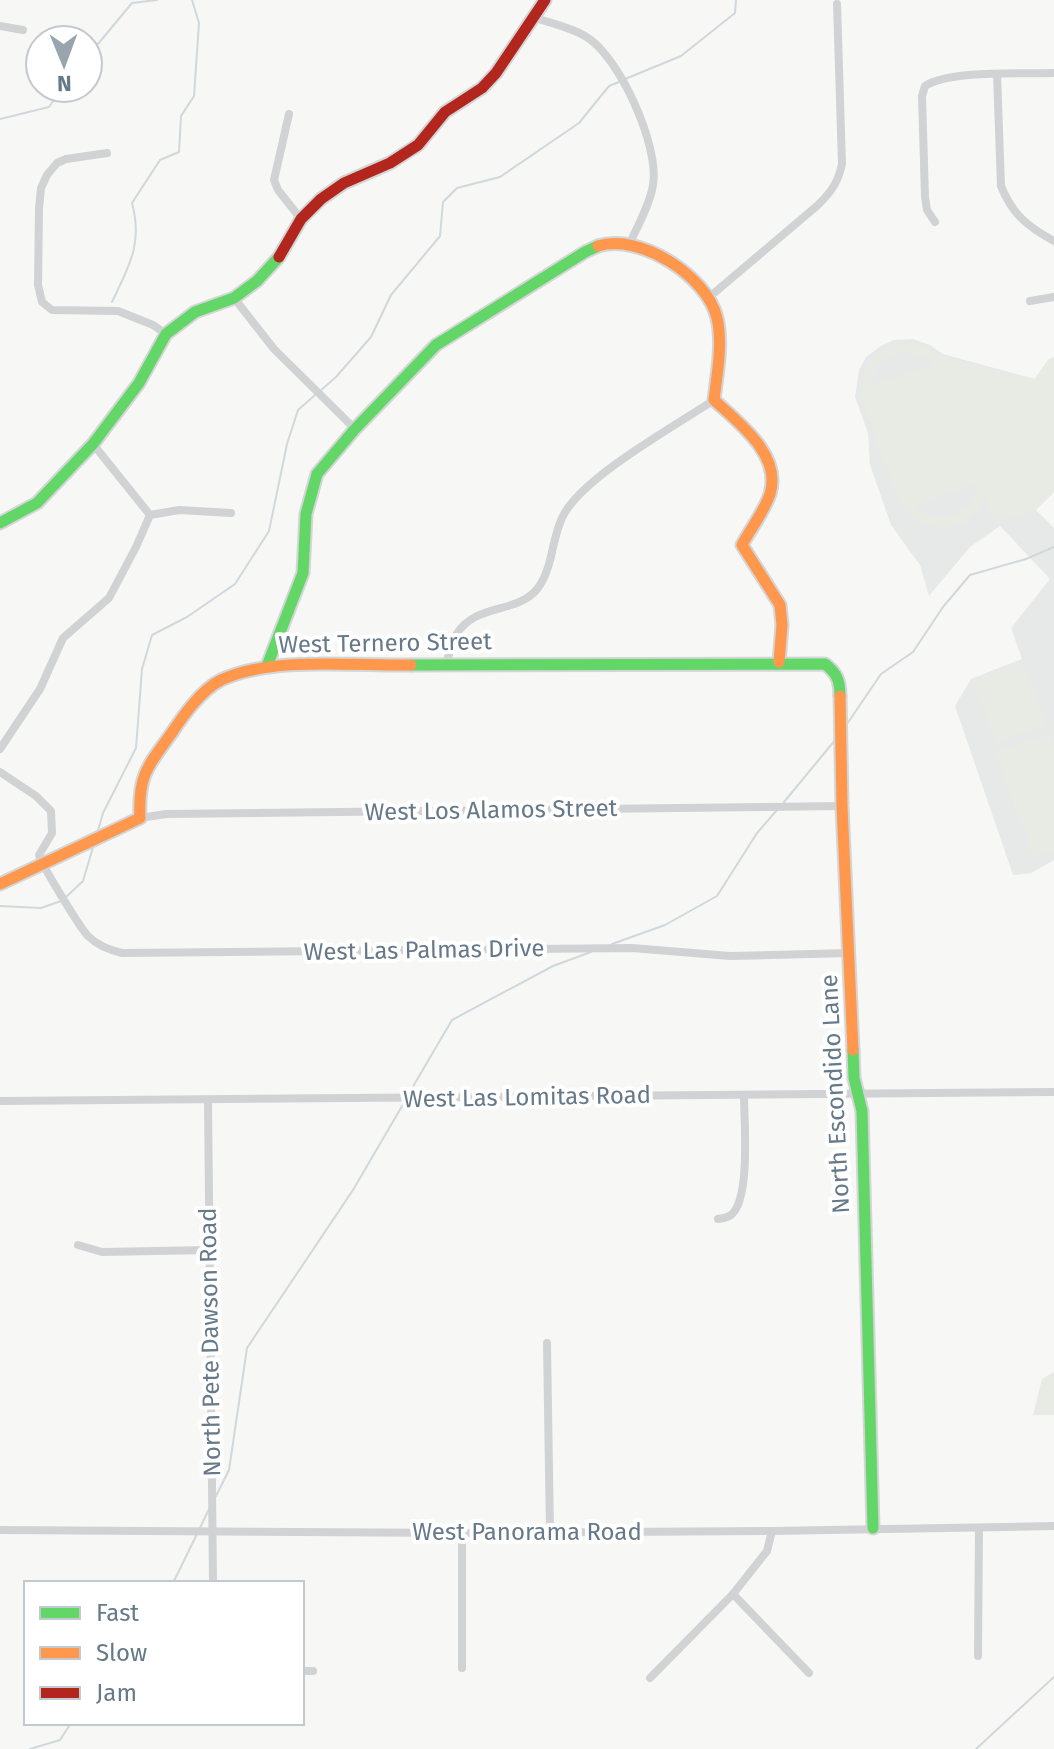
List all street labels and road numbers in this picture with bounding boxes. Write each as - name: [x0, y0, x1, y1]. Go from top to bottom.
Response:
- street label: West Ternero Street: [278, 627, 492, 659]
- street label: West Los Alamos Street: [364, 794, 618, 826]
- street label: West Las Palmas Drive: [303, 934, 545, 966]
- street label: North Escondido Lane: [815, 974, 855, 1214]
- street label: West Las Lomitas Road: [403, 1081, 651, 1113]
- street label: North Pete Dawson Road: [194, 1207, 226, 1477]
- street label: West Panorama Road: [412, 1518, 642, 1546]

